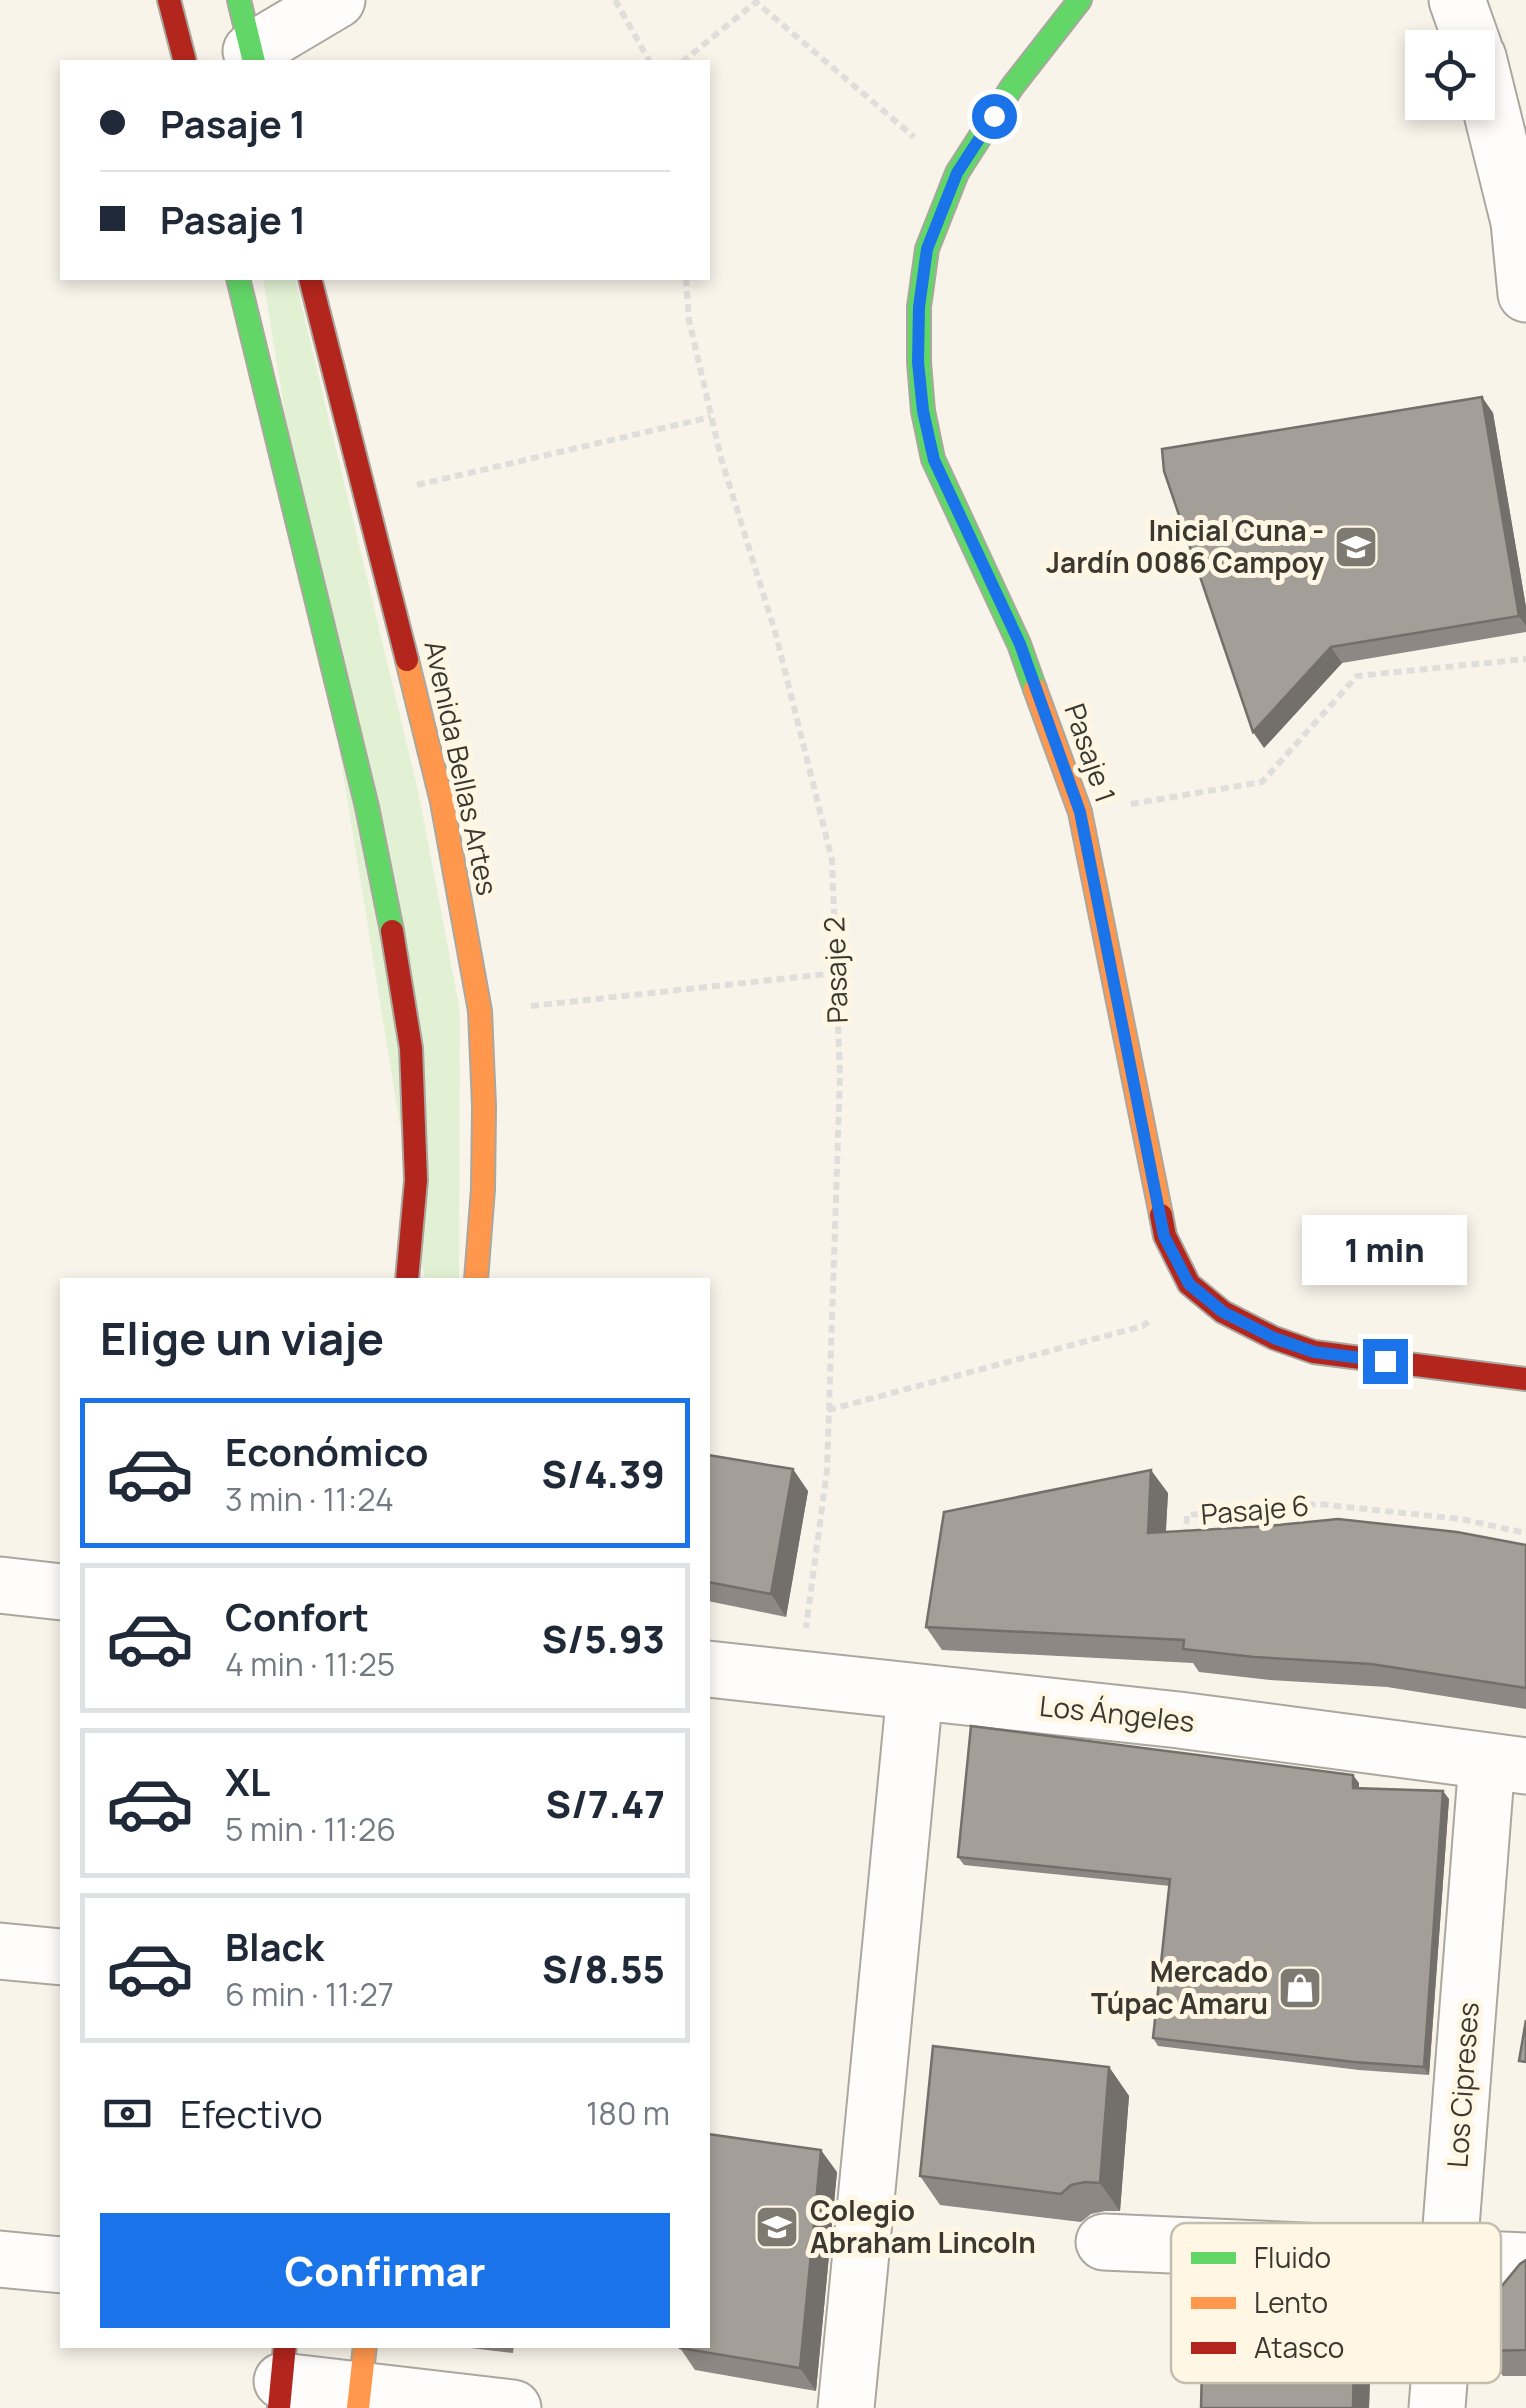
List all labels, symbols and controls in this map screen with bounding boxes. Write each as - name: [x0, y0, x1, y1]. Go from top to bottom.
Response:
- map controls: [1405, 30, 1495, 120]
- button: locate: [1405, 30, 1495, 120]
- route start: [972, 94, 1017, 139]
- text: Pasaje 1: [160, 97, 306, 149]
- text: Pasaje 1: [160, 193, 306, 245]
- place label: Inicial Cuna - Jardín 0086 Campoy: [1046, 511, 1324, 581]
- school or university icon: Inicial Cuna - Jardín 0086 Campoy: [1333, 524, 1379, 570]
- street label: Avenida Bellas Artes: [416, 637, 508, 898]
- street label: Pasaje 1: [1056, 698, 1126, 807]
- street label: Pasaje 2: [814, 916, 856, 1024]
- callout: 1 min: [1302, 1216, 1468, 1286]
- text: 1 min: [1344, 1228, 1425, 1272]
- text: Elige un viaje: [100, 1307, 384, 1369]
- route end: [1363, 1339, 1408, 1384]
- text: Económico: [225, 1425, 429, 1477]
- icon: car: [105, 1428, 195, 1518]
- text: S/4.39: [542, 1447, 665, 1499]
- text: 3 min · 11:24: [225, 1477, 394, 1521]
- street label: Pasaje 6: [1199, 1485, 1311, 1533]
- text: Confort: [225, 1590, 369, 1642]
- icon: car: [105, 1593, 195, 1683]
- text: S/5.93: [542, 1612, 665, 1664]
- text: 4 min · 11:25: [225, 1642, 395, 1686]
- street label: Los Ángeles: [1038, 1686, 1197, 1740]
- text: XL: [225, 1755, 270, 1807]
- icon: car: [105, 1758, 195, 1848]
- text: S/7.47: [546, 1777, 665, 1829]
- text: 5 min · 11:26: [225, 1807, 396, 1851]
- text: Black: [225, 1920, 324, 1972]
- icon: car: [105, 1923, 195, 2013]
- text: S/8.55: [542, 1942, 665, 1994]
- place label: Mercado Túpac Amaru: [1091, 1952, 1268, 2022]
- shop icon: Mercado Túpac Amaru: [1277, 1965, 1323, 2011]
- text: 6 min · 11:27: [225, 1972, 394, 2016]
- street label: Los Cipreses: [1437, 2001, 1487, 2169]
- icon: cash: [100, 2086, 155, 2141]
- text: Efectivo: [180, 2087, 323, 2139]
- text: 180 m: [586, 2091, 670, 2135]
- place label: Colegio Abraham Lincoln: [810, 2191, 1036, 2261]
- school or university icon: Colegio Abraham Lincoln: [754, 2204, 800, 2250]
- button: Confirmar: [100, 2213, 670, 2328]
- legend: [1171, 2223, 1501, 2383]
- text: Fluido: [1254, 2238, 1331, 2276]
- text: Lento: [1254, 2283, 1328, 2321]
- text: Atasco: [1254, 2328, 1344, 2366]

